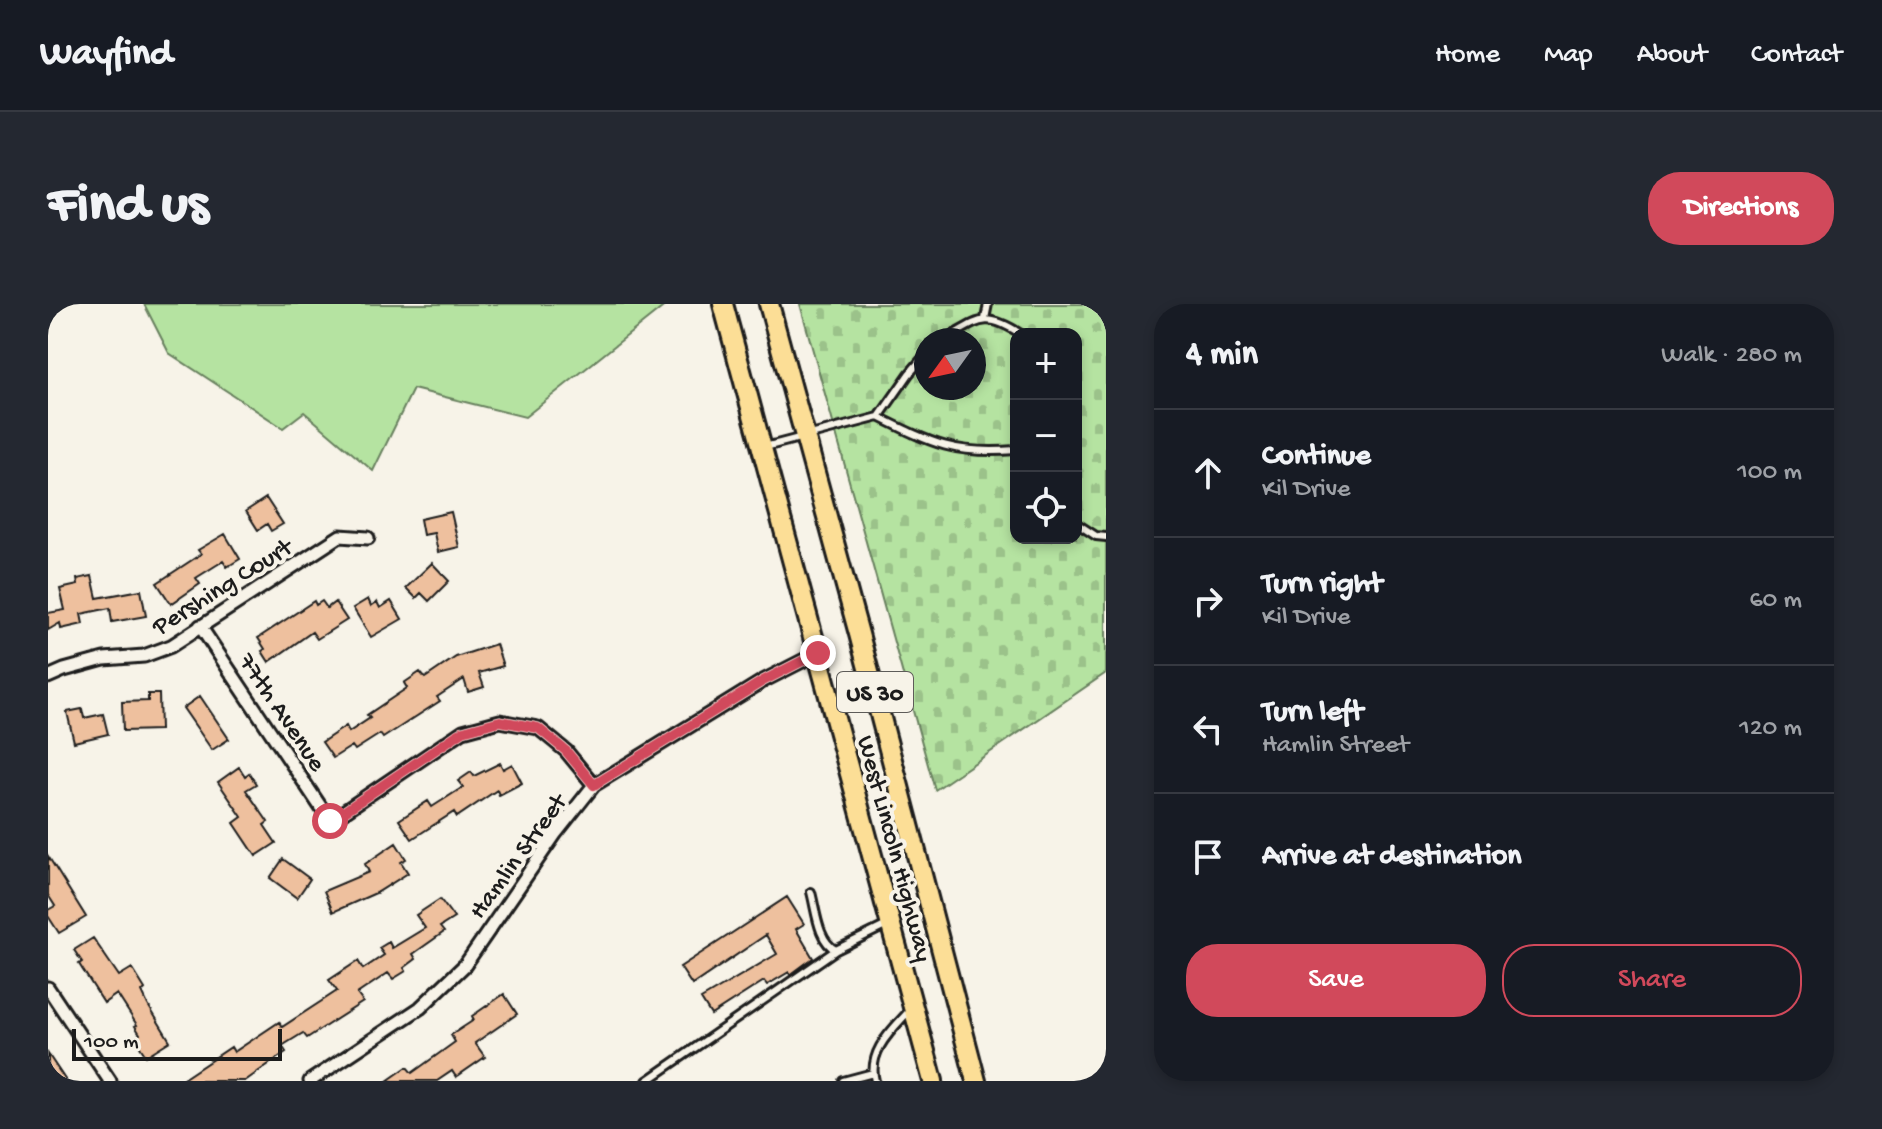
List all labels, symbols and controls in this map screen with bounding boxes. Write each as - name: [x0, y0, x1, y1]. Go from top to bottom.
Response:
- text: Wayfind: [40, 33, 172, 77]
- text: Home: [1435, 39, 1500, 72]
- text: Map: [1544, 39, 1593, 72]
- text: About: [1637, 39, 1707, 72]
- text: Contact: [1751, 39, 1842, 72]
- button: Directions: [1648, 172, 1834, 245]
- text: Find us: [48, 175, 208, 241]
- north arrow: [914, 328, 986, 400]
- map controls: [1010, 328, 1082, 544]
- button: +: [1010, 328, 1082, 400]
- text: 4 min: [1186, 336, 1258, 376]
- text: Walk · 280 m: [1661, 341, 1802, 372]
- button: −: [1010, 400, 1082, 472]
- text: Continue: [1262, 440, 1371, 475]
- icon: ahead: [1186, 451, 1230, 495]
- text: 100 m: [1737, 458, 1802, 489]
- button: locate: [1010, 472, 1082, 544]
- text: Kil Drive: [1262, 475, 1351, 506]
- street label: Pershing Court: [147, 532, 301, 645]
- text: Turn right: [1262, 568, 1382, 603]
- icon: right: [1186, 579, 1230, 623]
- text: 60 m: [1749, 586, 1802, 617]
- text: Kil Drive: [1262, 603, 1351, 634]
- route end: [800, 635, 836, 671]
- street label: 77th Avenue: [229, 648, 331, 779]
- road number: US 30: [837, 672, 913, 712]
- text: Turn left: [1262, 696, 1363, 731]
- icon: left: [1186, 707, 1230, 751]
- text: 120 m: [1739, 714, 1802, 745]
- text: Hamlin Street: [1262, 731, 1409, 762]
- street label: West Lincoln Highway: [848, 733, 938, 966]
- street label: Hamlin Street: [464, 787, 577, 926]
- route start: [312, 803, 348, 839]
- icon: arrive: [1186, 835, 1230, 879]
- text: Arrive at destination: [1262, 840, 1522, 875]
- button: Save: [1186, 944, 1486, 1017]
- button: Share: [1502, 944, 1802, 1017]
- scale bar: [72, 1025, 282, 1061]
- text: 100 m: [84, 1030, 139, 1056]

